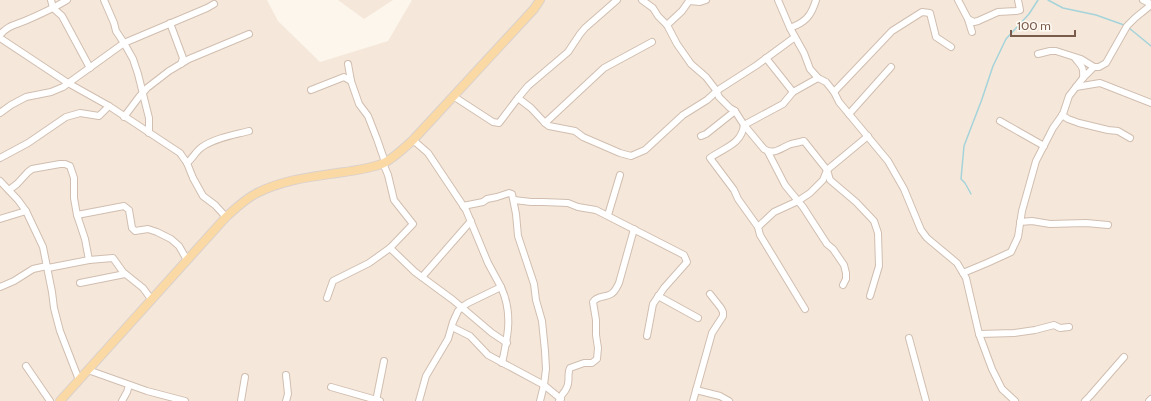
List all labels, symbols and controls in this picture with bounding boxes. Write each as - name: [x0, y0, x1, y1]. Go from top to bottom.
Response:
- scale bar: [1011, 12, 1075, 38]
- text: 100 m: [1017, 18, 1051, 33]

